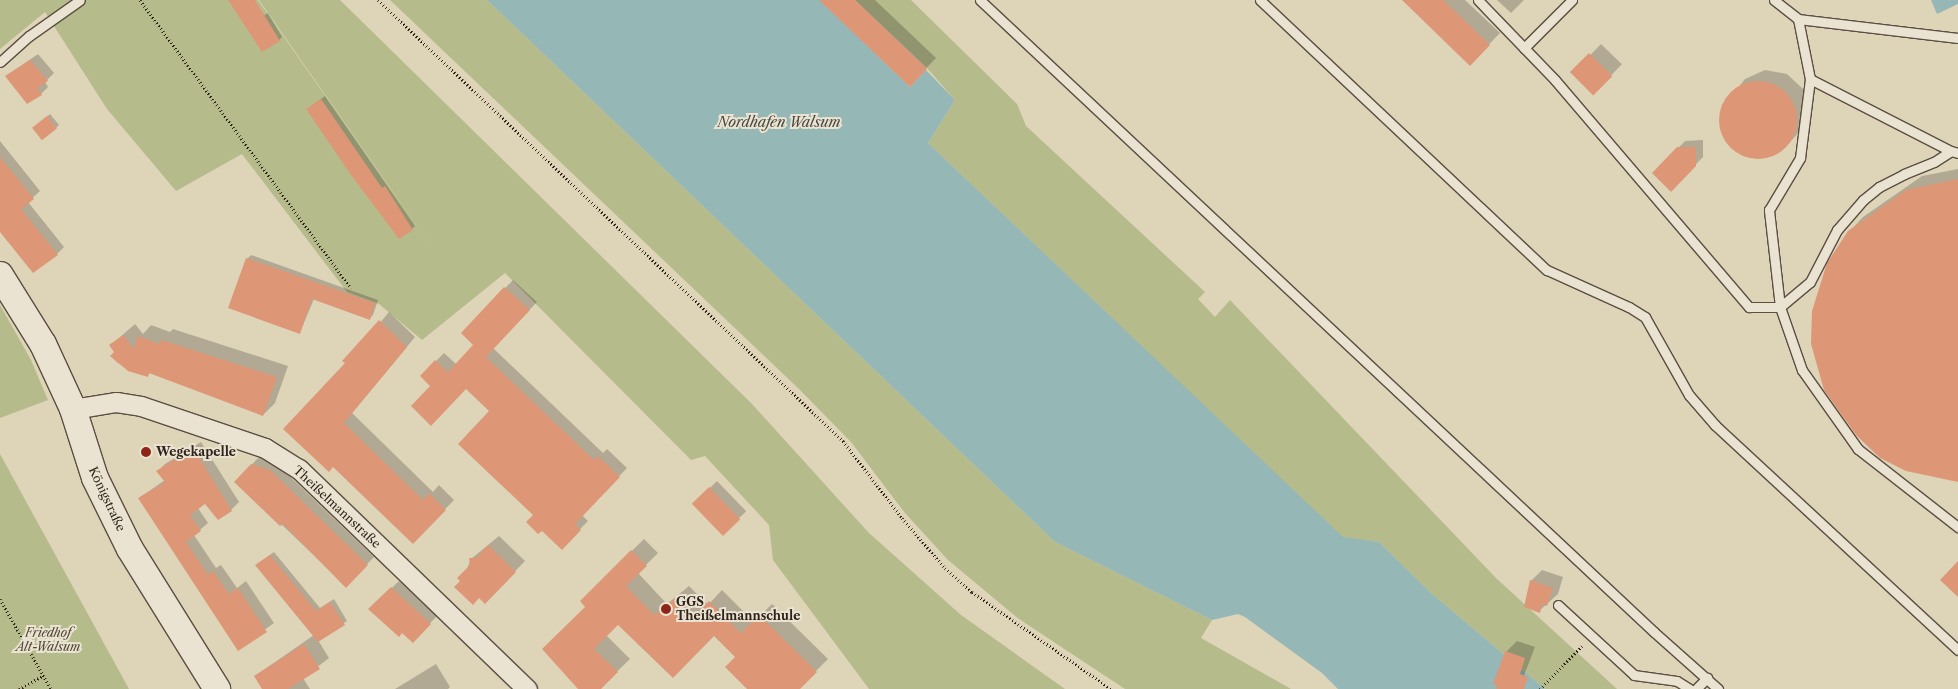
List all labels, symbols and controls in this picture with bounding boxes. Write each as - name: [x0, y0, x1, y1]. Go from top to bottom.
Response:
- water label: Nordhafen Walsum: [717, 114, 841, 130]
- place label: Wegekapelle: [156, 445, 236, 459]
- marker: Wegekapelle: [140, 446, 152, 458]
- street label: Theißelmannstraße: [290, 463, 384, 551]
- street label: Königstraße: [86, 464, 128, 534]
- place label: GGS Theißelmannschule: [676, 595, 800, 623]
- marker: GGS Theißelmannschule: [660, 603, 672, 615]
- park label: Friedhof Alt-Walsum: [16, 626, 80, 654]

